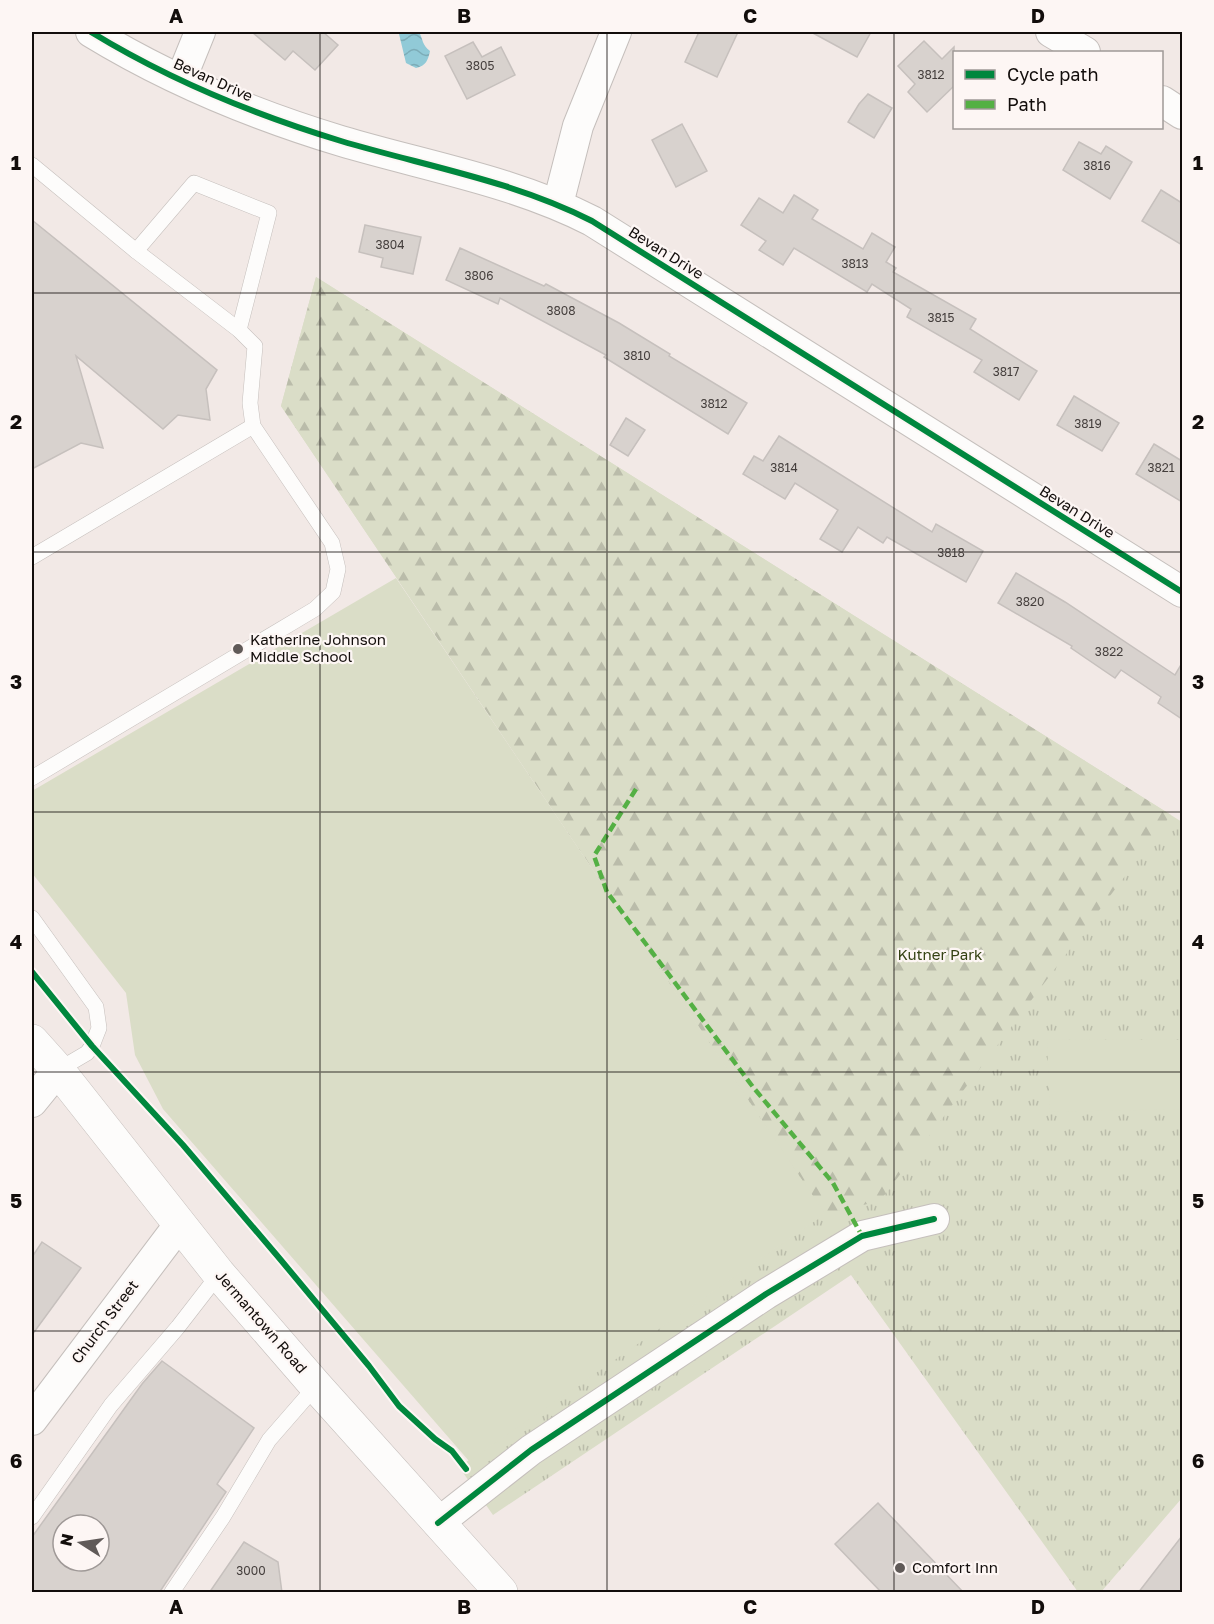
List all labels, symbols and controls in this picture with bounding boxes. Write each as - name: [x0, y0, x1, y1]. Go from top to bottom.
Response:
- text: A: [169, 3, 183, 27]
- text: B: [457, 3, 471, 27]
- text: C: [743, 3, 757, 27]
- text: D: [1031, 3, 1045, 27]
- legend: [953, 51, 1163, 129]
- street label: Bevan Drive: [171, 54, 256, 105]
- house number: 3805: [466, 58, 494, 73]
- text: Cycle path: [1007, 63, 1099, 85]
- house number: 3812: [917, 67, 945, 82]
- text: Path: [1007, 93, 1047, 115]
- text: 1: [11, 150, 21, 174]
- text: 1: [1193, 150, 1203, 174]
- house number: 3816: [1083, 158, 1111, 173]
- street label: Bevan Drive: [626, 222, 708, 282]
- house number: 3804: [375, 237, 405, 252]
- house number: 3813: [841, 256, 869, 271]
- house number: 3806: [464, 268, 494, 283]
- house number: 3808: [546, 303, 576, 318]
- house number: 3815: [927, 310, 955, 325]
- house number: 3810: [623, 348, 651, 363]
- house number: 3817: [993, 364, 1019, 379]
- house number: 3812: [700, 396, 728, 411]
- text: 2: [10, 409, 22, 433]
- text: 2: [1192, 409, 1204, 433]
- house number: 3819: [1074, 416, 1102, 431]
- house number: 3814: [770, 460, 798, 475]
- house number: 3821: [1147, 460, 1175, 475]
- street label: Bevan Drive: [1037, 481, 1119, 541]
- house number: 3818: [937, 545, 965, 560]
- house number: 3820: [1016, 594, 1044, 609]
- place label: Katherine Johnson Middle School: [250, 630, 386, 665]
- marker: Katherine Johnson Middle School: [231, 642, 245, 656]
- house number: 3822: [1095, 644, 1123, 659]
- text: 3: [10, 669, 22, 693]
- text: 3: [1192, 669, 1204, 693]
- text: 4: [10, 929, 22, 953]
- text: 4: [1192, 929, 1204, 953]
- park label: Kutner Park: [897, 945, 983, 963]
- text: 5: [10, 1188, 22, 1212]
- text: 5: [1192, 1188, 1204, 1212]
- street label: Jermantown Road: [212, 1266, 311, 1376]
- street label: Church Street: [67, 1276, 141, 1367]
- text: 6: [10, 1448, 22, 1472]
- text: 6: [1192, 1448, 1204, 1472]
- north arrow: [51, 1513, 111, 1573]
- text: N: [55, 1532, 77, 1548]
- place label: Comfort Inn: [912, 1558, 998, 1576]
- marker: Comfort Inn: [893, 1561, 907, 1575]
- house number: 3000: [236, 1563, 266, 1578]
- text: A: [169, 1594, 183, 1618]
- text: B: [457, 1594, 471, 1618]
- text: C: [743, 1594, 757, 1618]
- text: D: [1031, 1594, 1045, 1618]

